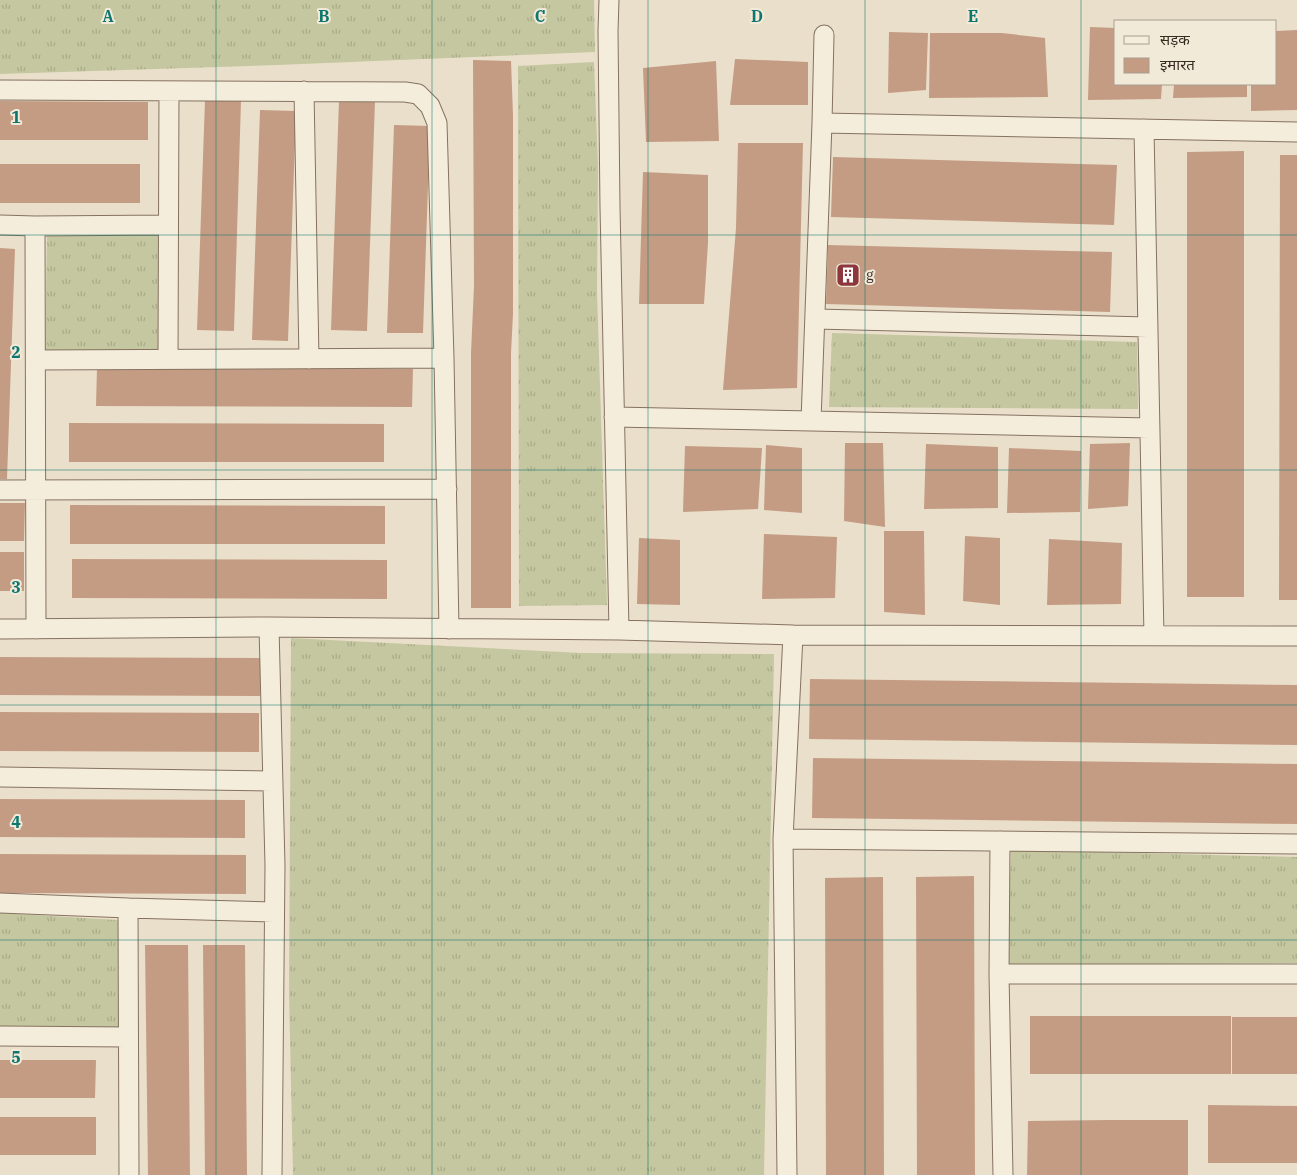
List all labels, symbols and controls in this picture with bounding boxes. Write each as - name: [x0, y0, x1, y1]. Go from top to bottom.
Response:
- text: A: [102, 6, 114, 26]
- text: B: [318, 6, 330, 26]
- text: C: [535, 6, 545, 26]
- text: D: [751, 6, 763, 26]
- text: E: [968, 6, 978, 26]
- legend: [1114, 20, 1277, 85]
- text: सड़क: [1160, 30, 1190, 49]
- text: इमारत: [1160, 55, 1195, 74]
- text: 1: [11, 107, 21, 127]
- building icon: g: [835, 262, 861, 288]
- place label: g: [866, 266, 874, 284]
- text: 2: [11, 342, 21, 362]
- text: 3: [11, 577, 21, 597]
- text: 4: [11, 812, 21, 832]
- text: 5: [11, 1047, 21, 1067]

